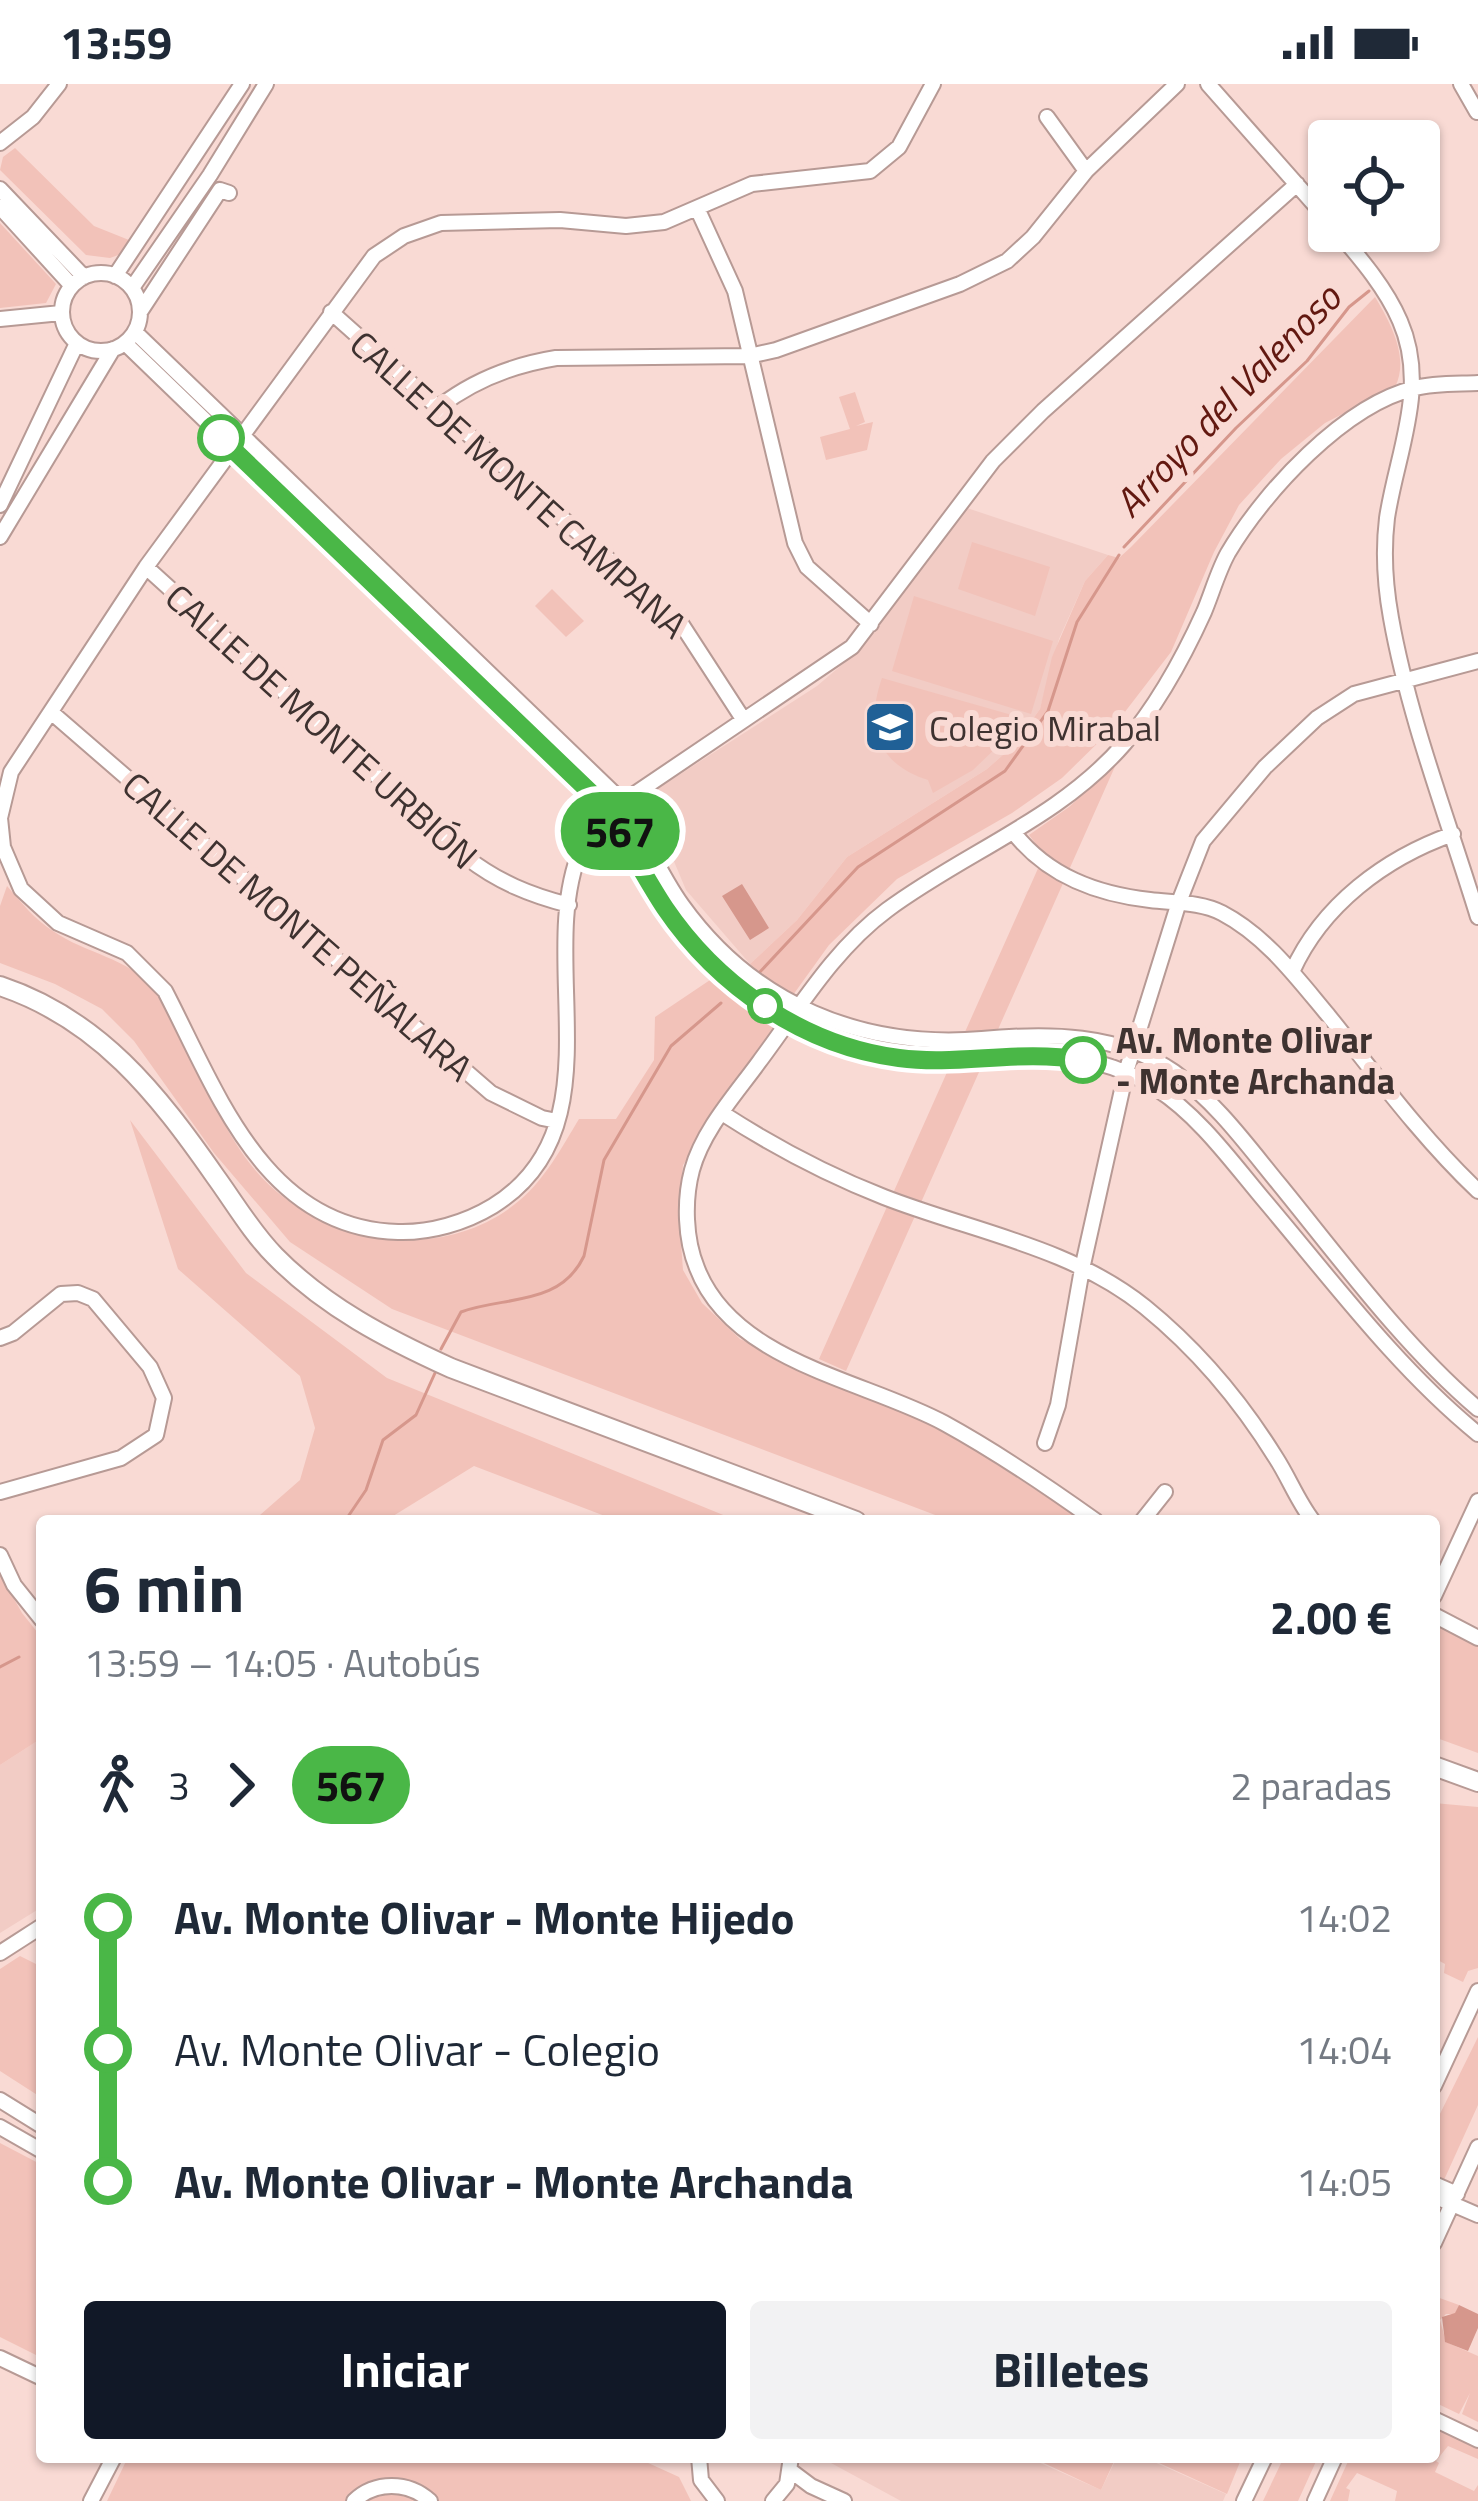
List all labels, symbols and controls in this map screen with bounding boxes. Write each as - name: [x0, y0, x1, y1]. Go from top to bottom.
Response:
- text: 13:59: [60, 8, 172, 76]
- map controls: [1308, 120, 1440, 252]
- button: locate: [1308, 120, 1440, 252]
- water label: Arroyo del Valenoso: [1100, 269, 1355, 530]
- street label: CALLE DE MONTE CAMPANA: [338, 317, 700, 651]
- unlabelled marker: [199, 416, 243, 460]
- street label: CALLE DE MONTE URBIÓN: [153, 570, 491, 882]
- school or university icon: Colegio Mirabal: [862, 699, 918, 755]
- place label: Colegio Mirabal: [929, 700, 1161, 755]
- street label: CALLE DE MONTE PEÑALARA: [111, 758, 485, 1094]
- line badge: 567: [551, 792, 689, 870]
- text: 567: [585, 799, 655, 863]
- unlabelled marker: [749, 990, 781, 1022]
- place label: Av. Monte Olivar - Monte Archanda: [1116, 1012, 1395, 1108]
- marker: Av. Monte Olivar - Monte Archanda: [1061, 1038, 1105, 1082]
- text: 6 min: [84, 1537, 244, 1638]
- text: 2.00 €: [1270, 1583, 1392, 1651]
- text: 13:59 – 14:05 · Autobús: [84, 1633, 481, 1692]
- icon: walk: [84, 1752, 150, 1818]
- icon: forward: [208, 1752, 274, 1818]
- text: 567: [316, 1753, 386, 1817]
- text: 3: [168, 1756, 190, 1815]
- text: 2 paradas: [1230, 1756, 1392, 1815]
- text: Av. Monte Olivar - Monte Hijedo: [174, 1883, 795, 1951]
- text: 14:02: [1296, 1888, 1392, 1947]
- text: Av. Monte Olivar - Colegio: [174, 2015, 660, 2083]
- text: 14:04: [1296, 2020, 1392, 2079]
- text: Av. Monte Olivar - Monte Archanda: [174, 2147, 854, 2215]
- text: 14:05: [1296, 2152, 1392, 2211]
- button: Iniciar: [84, 2301, 726, 2439]
- button: Billetes: [750, 2301, 1392, 2439]

